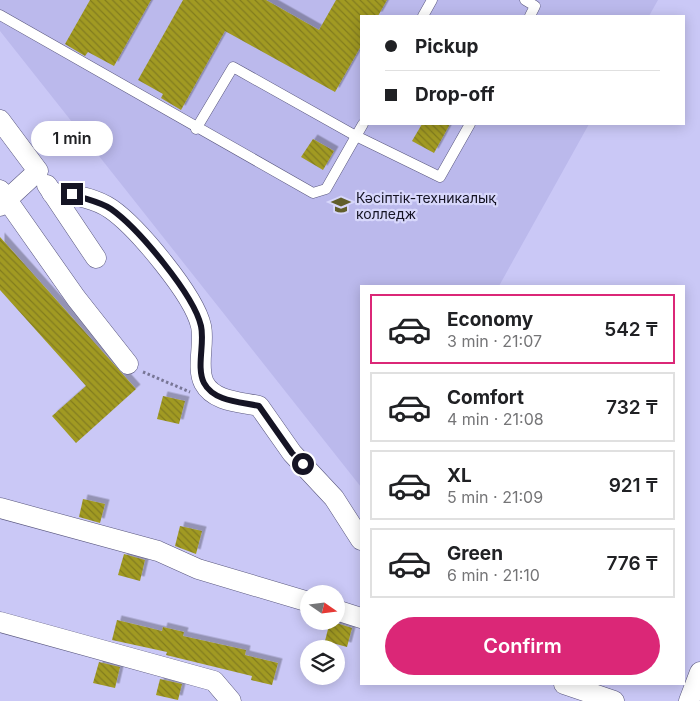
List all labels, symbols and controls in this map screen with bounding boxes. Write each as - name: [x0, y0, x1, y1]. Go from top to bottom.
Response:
- text: Pickup: [415, 35, 478, 58]
- text: Drop-off: [415, 83, 495, 106]
- callout: 1 min: [31, 121, 113, 156]
- text: 1 min: [52, 128, 92, 148]
- route end: [61, 183, 83, 205]
- place label: Кәсіптік-техникалық колледж: [356, 189, 496, 222]
- school or university icon: Кәсіптік-техникалық колледж: [330, 194, 352, 216]
- icon: car: [387, 307, 432, 352]
- text: Economy: [447, 308, 533, 331]
- text: 542 ₸: [604, 318, 658, 341]
- text: 3 min · 21:07: [447, 331, 542, 351]
- icon: car: [387, 385, 432, 430]
- text: Comfort: [447, 386, 524, 409]
- text: 732 ₸: [606, 396, 658, 419]
- text: 4 min · 21:08: [447, 409, 544, 429]
- route start: [292, 453, 314, 475]
- icon: car: [387, 463, 432, 508]
- text: XL: [447, 464, 472, 487]
- text: 921 ₸: [609, 474, 658, 497]
- text: 5 min · 21:09: [447, 487, 543, 507]
- icon: car: [387, 541, 432, 586]
- text: Green: [447, 542, 503, 565]
- text: 776 ₸: [607, 552, 658, 575]
- text: 6 min · 21:10: [447, 565, 540, 585]
- north arrow: [300, 585, 345, 630]
- map controls: [300, 585, 345, 685]
- button: Confirm: [385, 617, 660, 675]
- button: layers: [300, 640, 345, 685]

